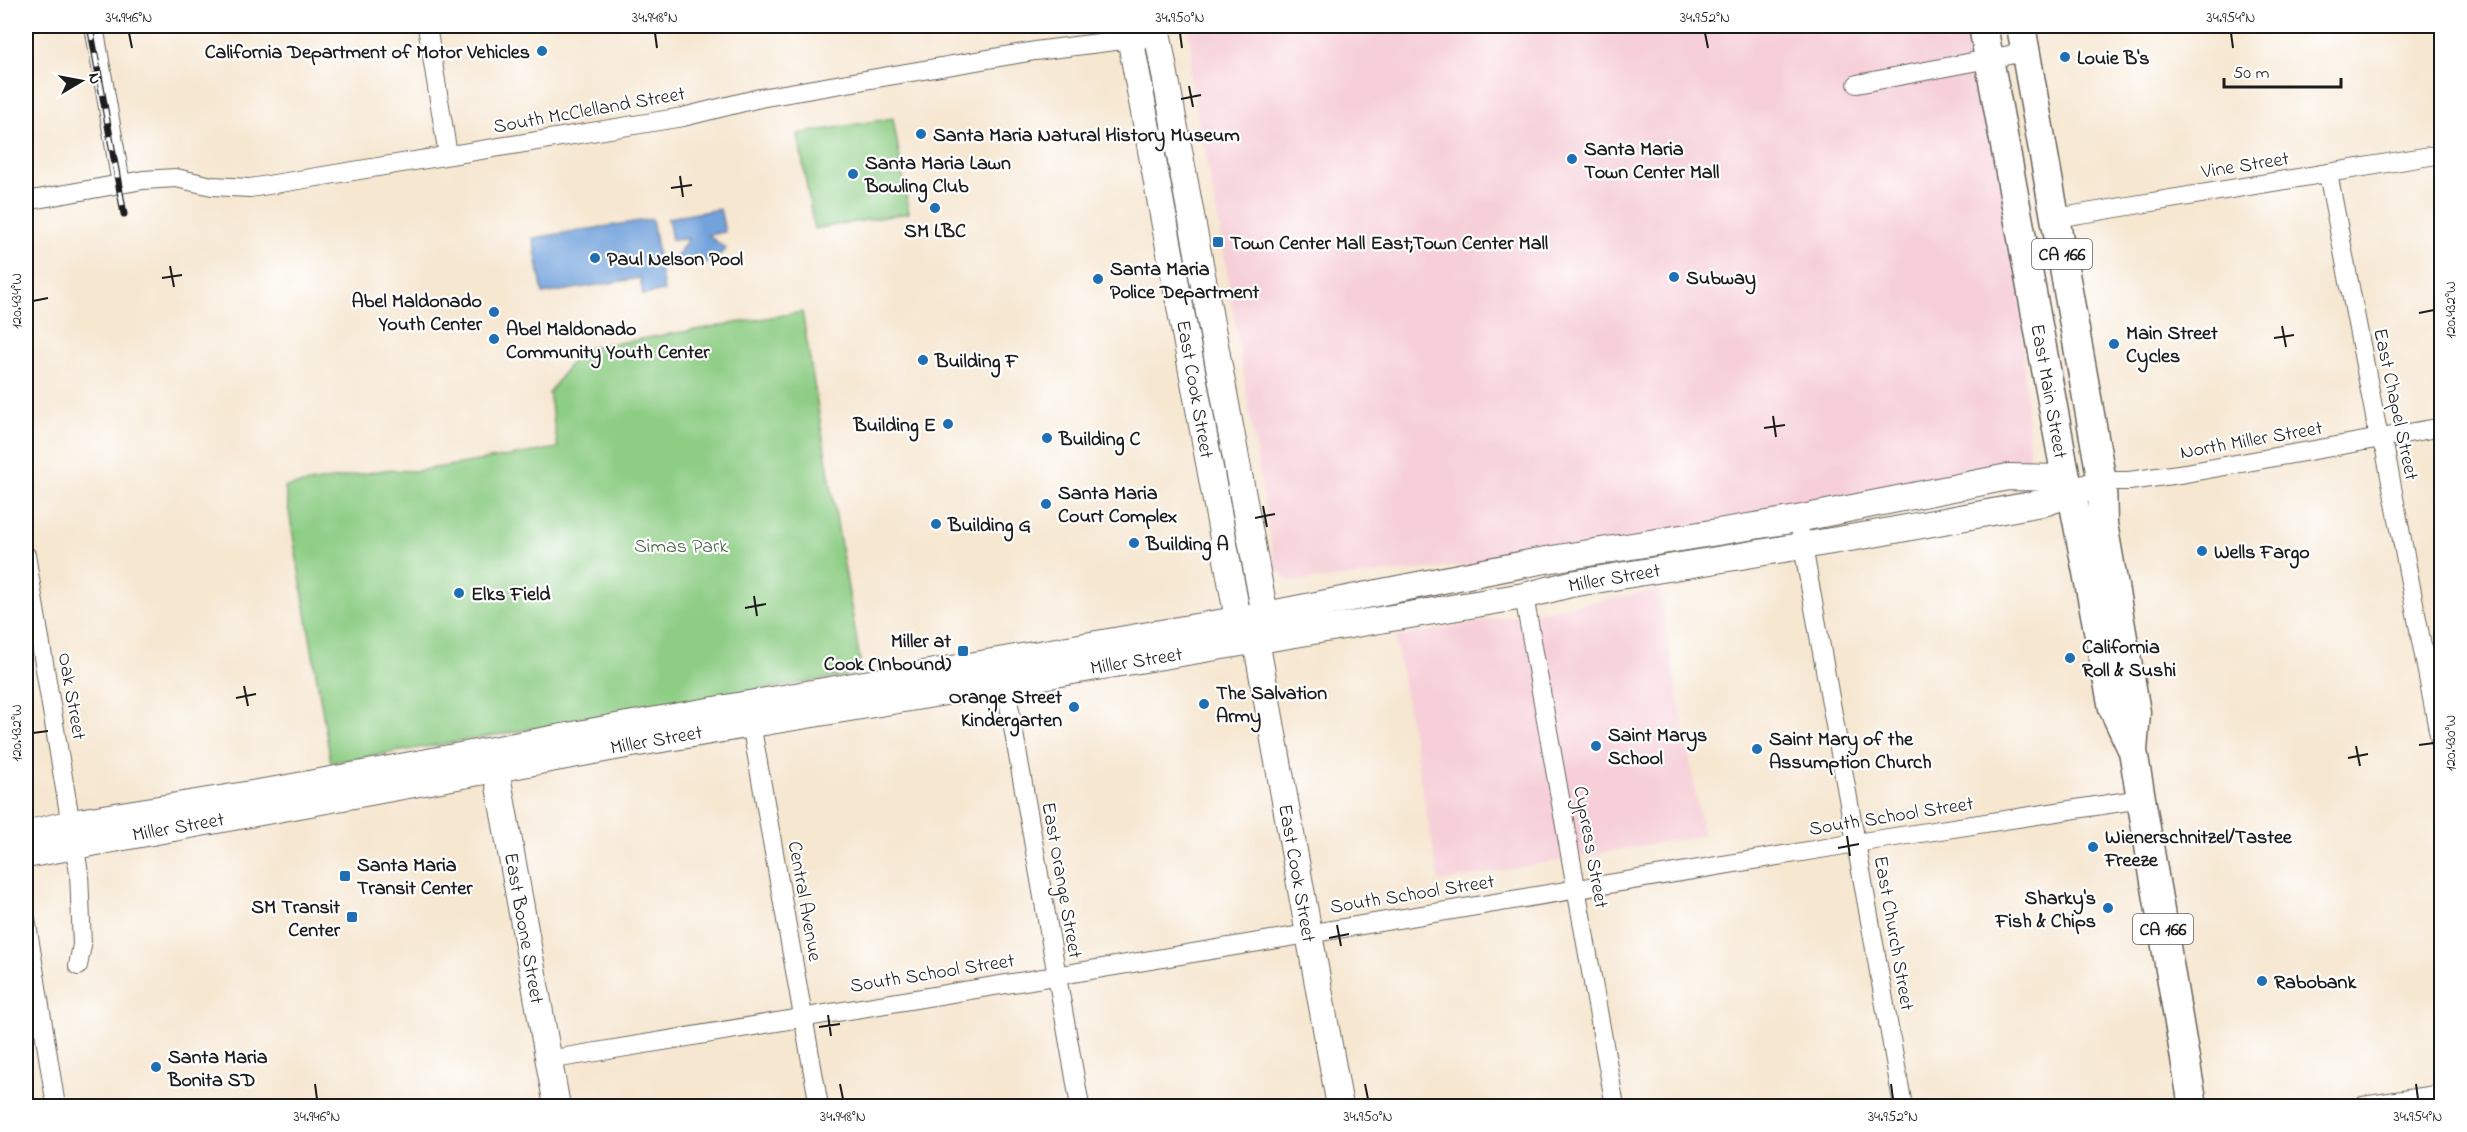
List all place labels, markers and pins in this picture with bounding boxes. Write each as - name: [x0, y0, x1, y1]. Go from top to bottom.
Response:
- place label: California Department of Motor Vehicles: [205, 39, 530, 68]
- marker: California Department of Motor Vehicles: [535, 44, 549, 58]
- place label: Louie B's: [2077, 45, 2149, 74]
- marker: Louie B's: [2058, 50, 2072, 64]
- place label: Santa Maria Natural History Museum: [933, 122, 1240, 152]
- marker: Santa Maria Natural History Museum: [914, 127, 928, 141]
- place label: Santa Maria Town Center Mall: [1584, 136, 1719, 188]
- place label: Santa Maria Lawn Bowling Club: [864, 150, 1011, 203]
- marker: Santa Maria Town Center Mall: [1565, 152, 1579, 166]
- marker: Santa Maria Lawn Bowling Club: [846, 167, 860, 181]
- marker: SM LBC: [928, 201, 942, 215]
- place label: SM LBC: [904, 218, 966, 247]
- place label: Town Center Mall East;Town Center Mall: [1230, 230, 1548, 259]
- marker: Town Center Mall East;Town Center Mall: [1211, 235, 1225, 249]
- place label: Paul Nelson Pool: [607, 246, 743, 275]
- marker: Paul Nelson Pool: [588, 251, 602, 265]
- place label: Santa Maria Police Department: [1110, 256, 1260, 308]
- place label: Subway: [1686, 265, 1756, 295]
- marker: Subway: [1667, 270, 1681, 284]
- marker: Santa Maria Police Department: [1091, 272, 1105, 286]
- place label: Abel Maldonado Youth Center: [352, 288, 483, 340]
- marker: Abel Maldonado Youth Center: [487, 305, 501, 319]
- place label: Abel Maldonado Community Youth Center: [506, 316, 710, 369]
- place label: Main Street Cycles: [2126, 320, 2218, 373]
- marker: Abel Maldonado Community Youth Center: [487, 332, 501, 346]
- marker: Main Street Cycles: [2107, 337, 2121, 351]
- place label: Building F: [934, 348, 1018, 378]
- marker: Building F: [916, 353, 930, 367]
- place label: Building E: [852, 412, 936, 442]
- marker: Building E: [941, 417, 955, 431]
- place label: Building C: [1058, 426, 1140, 456]
- marker: Building C: [1040, 431, 1054, 445]
- place label: Santa Maria Court Complex: [1058, 480, 1177, 532]
- marker: Santa Maria Court Complex: [1039, 497, 1053, 511]
- place label: Building G: [947, 512, 1031, 542]
- marker: Building G: [929, 517, 943, 531]
- place label: Building A: [1145, 531, 1229, 561]
- marker: Building A: [1127, 536, 1141, 550]
- place label: Wells Fargo: [2214, 539, 2310, 569]
- marker: Wells Fargo: [2195, 544, 2209, 558]
- place label: Elks Field: [471, 581, 551, 610]
- marker: Elks Field: [452, 586, 466, 600]
- place label: Miller at Cook (Inbound): [824, 628, 951, 680]
- place label: California Roll & Sushi: [2082, 634, 2177, 686]
- marker: Miller at Cook (Inbound): [956, 644, 970, 658]
- marker: California Roll & Sushi: [2063, 651, 2077, 665]
- place label: The Salvation Army: [1216, 680, 1327, 733]
- place label: Orange Street Kindergarten: [949, 684, 1062, 737]
- marker: The Salvation Army: [1197, 697, 1211, 711]
- marker: Orange Street Kindergarten: [1067, 700, 1081, 714]
- place label: Saint Marys School: [1608, 722, 1707, 774]
- place label: Saint Mary of the Assumption Church: [1769, 726, 1931, 778]
- marker: Saint Marys School: [1589, 739, 1603, 753]
- marker: Saint Mary of the Assumption Church: [1750, 742, 1764, 756]
- place label: Wienerschnitzel/Tastee Freeze: [2104, 824, 2293, 876]
- marker: Wienerschnitzel/Tastee Freeze: [2086, 840, 2100, 854]
- place label: Santa Maria Transit Center: [357, 852, 473, 904]
- marker: Santa Maria Transit Center: [338, 869, 352, 883]
- place label: Sharky's Fish & Chips: [1994, 885, 2096, 937]
- place label: SM Transit Center: [251, 894, 341, 946]
- marker: Sharky's Fish & Chips: [2101, 901, 2115, 915]
- marker: SM Transit Center: [345, 910, 359, 924]
- place label: Rabobank: [2274, 969, 2357, 998]
- marker: Rabobank: [2255, 974, 2269, 988]
- place label: Santa Maria Bonita SD: [167, 1044, 268, 1096]
- marker: Santa Maria Bonita SD: [149, 1060, 163, 1074]

